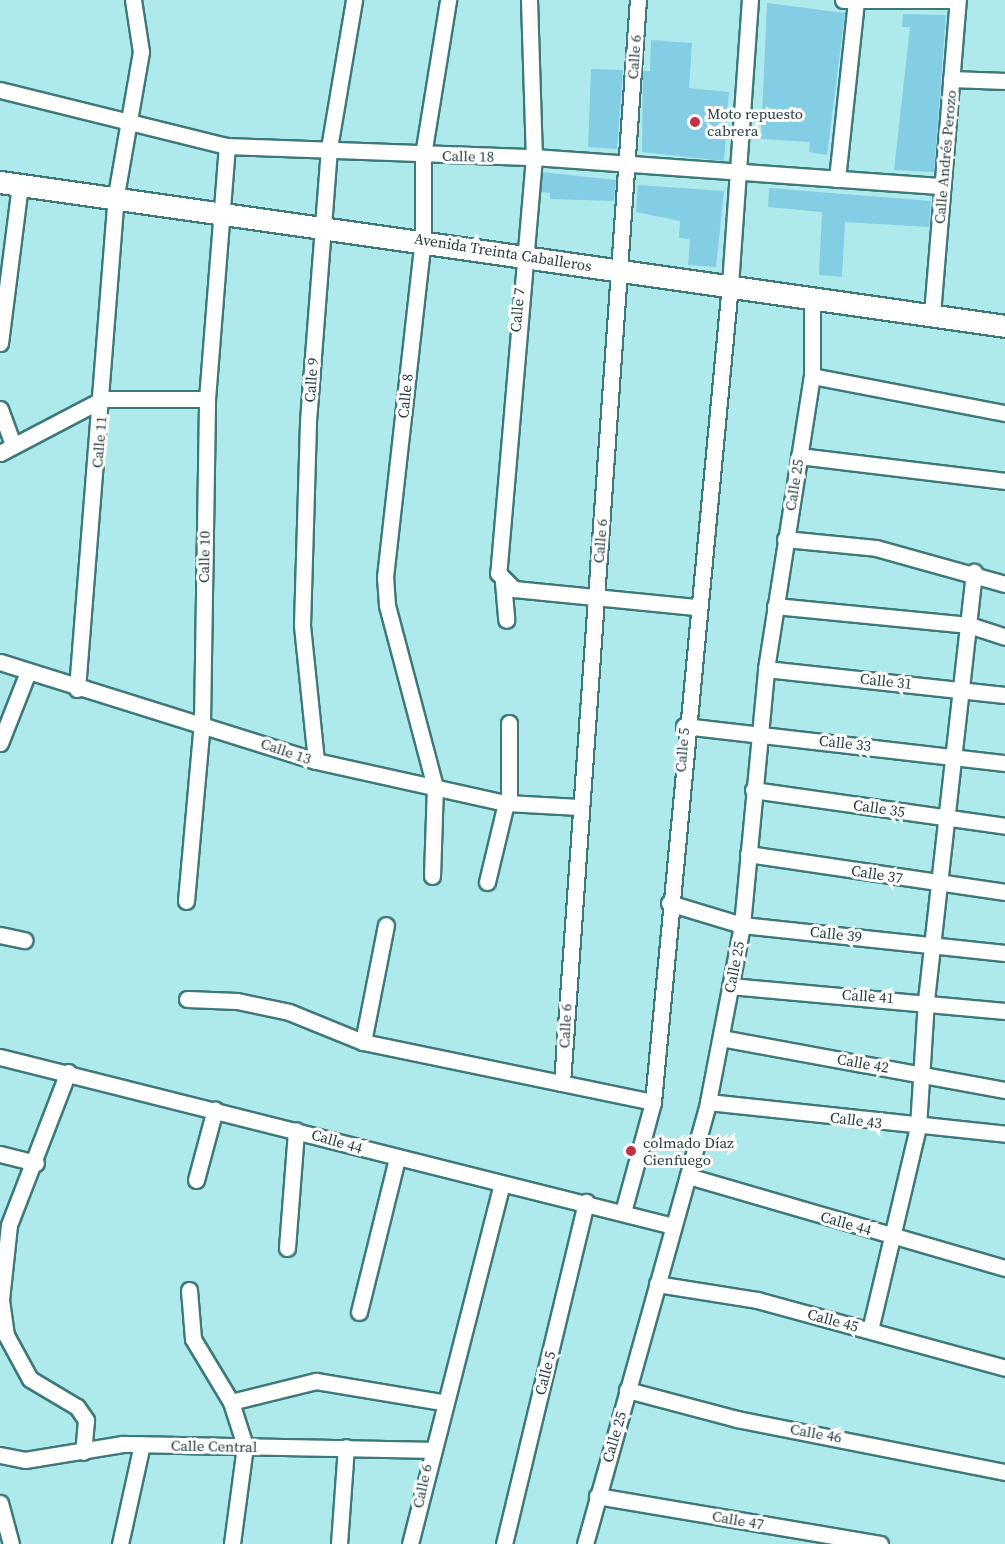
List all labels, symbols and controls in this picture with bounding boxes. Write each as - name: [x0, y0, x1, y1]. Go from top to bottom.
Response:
- street label: Calle 6: [623, 34, 645, 80]
- street label: Calle Andrés Perozo: [930, 89, 960, 225]
- place label: Moto repuesto cabrera: [707, 104, 803, 139]
- marker: Moto repuesto cabrera: [688, 115, 702, 129]
- street label: Calle 18: [442, 147, 494, 165]
- street label: Avenida Treinta Caballeros: [413, 229, 593, 275]
- street label: Calle 7: [506, 287, 528, 333]
- street label: Calle 9: [300, 357, 322, 403]
- street label: Calle 8: [394, 373, 416, 419]
- street label: Calle 11: [88, 415, 110, 469]
- street label: Calle 25: [781, 458, 807, 512]
- street label: Calle 6: [589, 518, 611, 564]
- street label: Calle 10: [195, 531, 213, 583]
- street label: Calle 31: [859, 669, 913, 693]
- street label: Calle 5: [671, 727, 693, 773]
- street label: Calle 33: [818, 731, 872, 755]
- street label: Calle 13: [258, 734, 314, 768]
- street label: Calle 35: [852, 795, 906, 821]
- street label: Calle 37: [850, 861, 904, 887]
- street label: Calle 39: [809, 922, 863, 946]
- street label: Calle 25: [720, 940, 748, 994]
- street label: Calle 41: [841, 985, 895, 1007]
- street label: Calle 6: [555, 1003, 575, 1049]
- street label: Calle 42: [836, 1050, 890, 1076]
- street label: Calle 43: [829, 1108, 883, 1132]
- street label: Calle 44: [309, 1125, 365, 1157]
- place label: colmado Díaz Cienfuego: [643, 1133, 734, 1168]
- marker: colmado Díaz Cienfuego: [624, 1144, 638, 1158]
- street label: Calle 44: [818, 1207, 874, 1239]
- street label: Calle 45: [805, 1305, 861, 1335]
- street label: Calle 5: [531, 1349, 559, 1397]
- street label: Calle 25: [598, 1409, 630, 1465]
- street label: Calle 46: [789, 1420, 843, 1446]
- street label: Calle Central: [171, 1436, 257, 1456]
- street label: Calle 6: [409, 1462, 435, 1510]
- street label: Calle 47: [711, 1507, 765, 1533]

